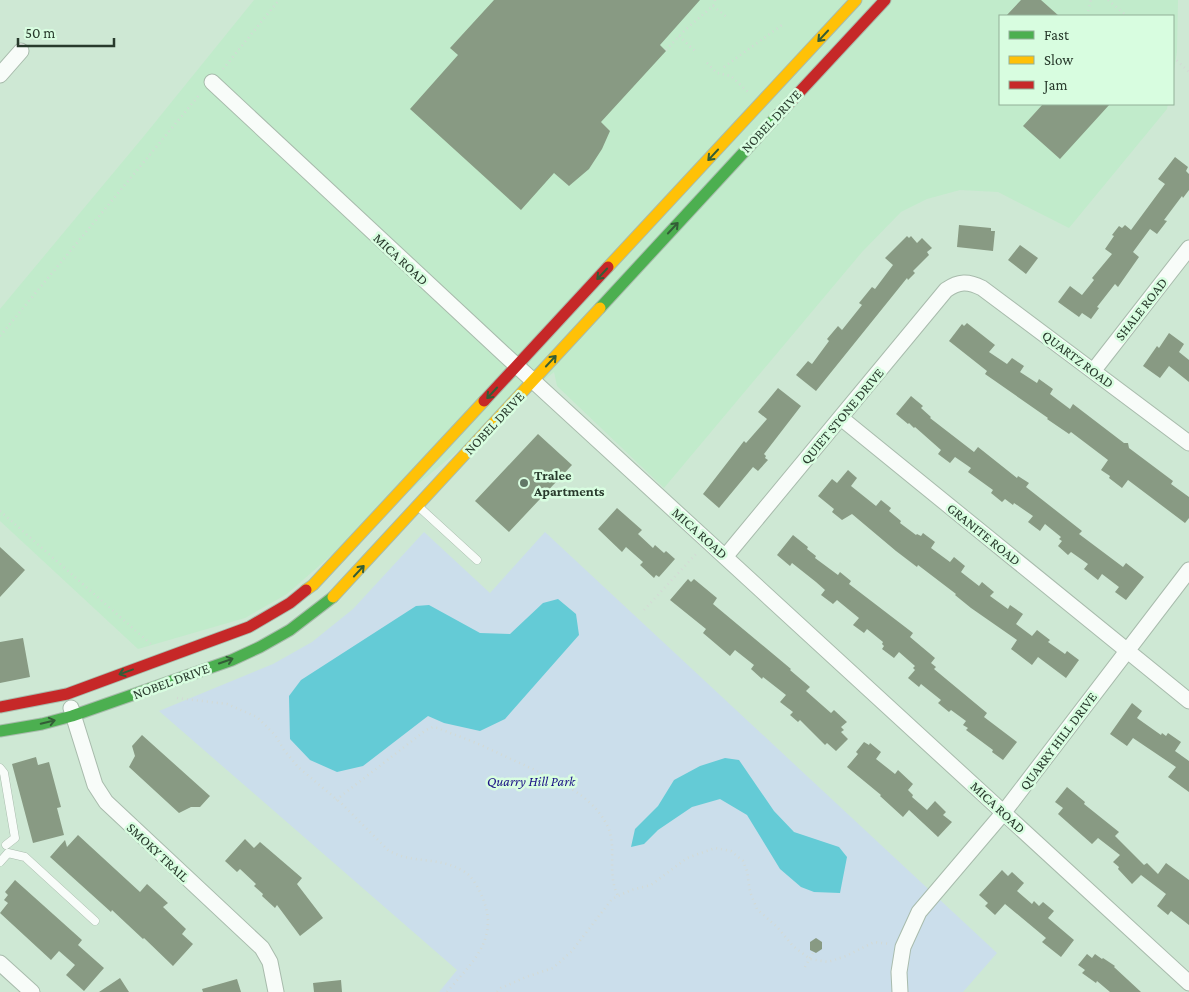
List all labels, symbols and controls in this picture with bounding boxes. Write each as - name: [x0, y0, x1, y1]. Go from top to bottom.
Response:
- scale bar: [18, 15, 114, 47]
- legend: [999, 15, 1174, 105]
- text: 50 m: [25, 25, 55, 41]
- text: Fast: [1044, 27, 1070, 43]
- one-way arrow: [817, 29, 829, 42]
- text: Slow: [1044, 52, 1074, 68]
- text: Jam: [1042, 77, 1067, 94]
- street label: NOBEL DRIVE: [738, 86, 805, 156]
- one-way arrow: [707, 149, 719, 161]
- one-way arrow: [667, 222, 679, 234]
- street label: MICA ROAD: [370, 230, 432, 288]
- one-way arrow: [596, 268, 608, 281]
- street label: SHALE ROAD: [1112, 274, 1170, 344]
- street label: QUARTZ ROAD: [1039, 327, 1117, 391]
- one-way arrow: [545, 354, 557, 367]
- street label: QUIET STONE DRIVE: [797, 365, 887, 467]
- one-way arrow: [486, 387, 498, 400]
- street label: NOBEL DRIVE: [461, 388, 528, 458]
- place label: Tralee Apartments: [533, 467, 605, 499]
- marker: Tralee Apartments: [518, 477, 530, 489]
- street label: GRANITE ROAD: [944, 500, 1024, 568]
- street label: MICA ROAD: [669, 504, 731, 562]
- one-way arrow: [353, 564, 364, 577]
- one-way arrow: [218, 656, 234, 666]
- street label: NOBEL DRIVE: [130, 660, 212, 702]
- one-way arrow: [119, 668, 134, 677]
- street label: QUARRY HILL DRIVE: [1016, 689, 1100, 793]
- one-way arrow: [39, 717, 55, 727]
- park label: Quarry Hill Park: [487, 773, 576, 789]
- street label: MICA ROAD: [967, 778, 1029, 836]
- street label: SMOKY TRAIL: [124, 819, 192, 885]

